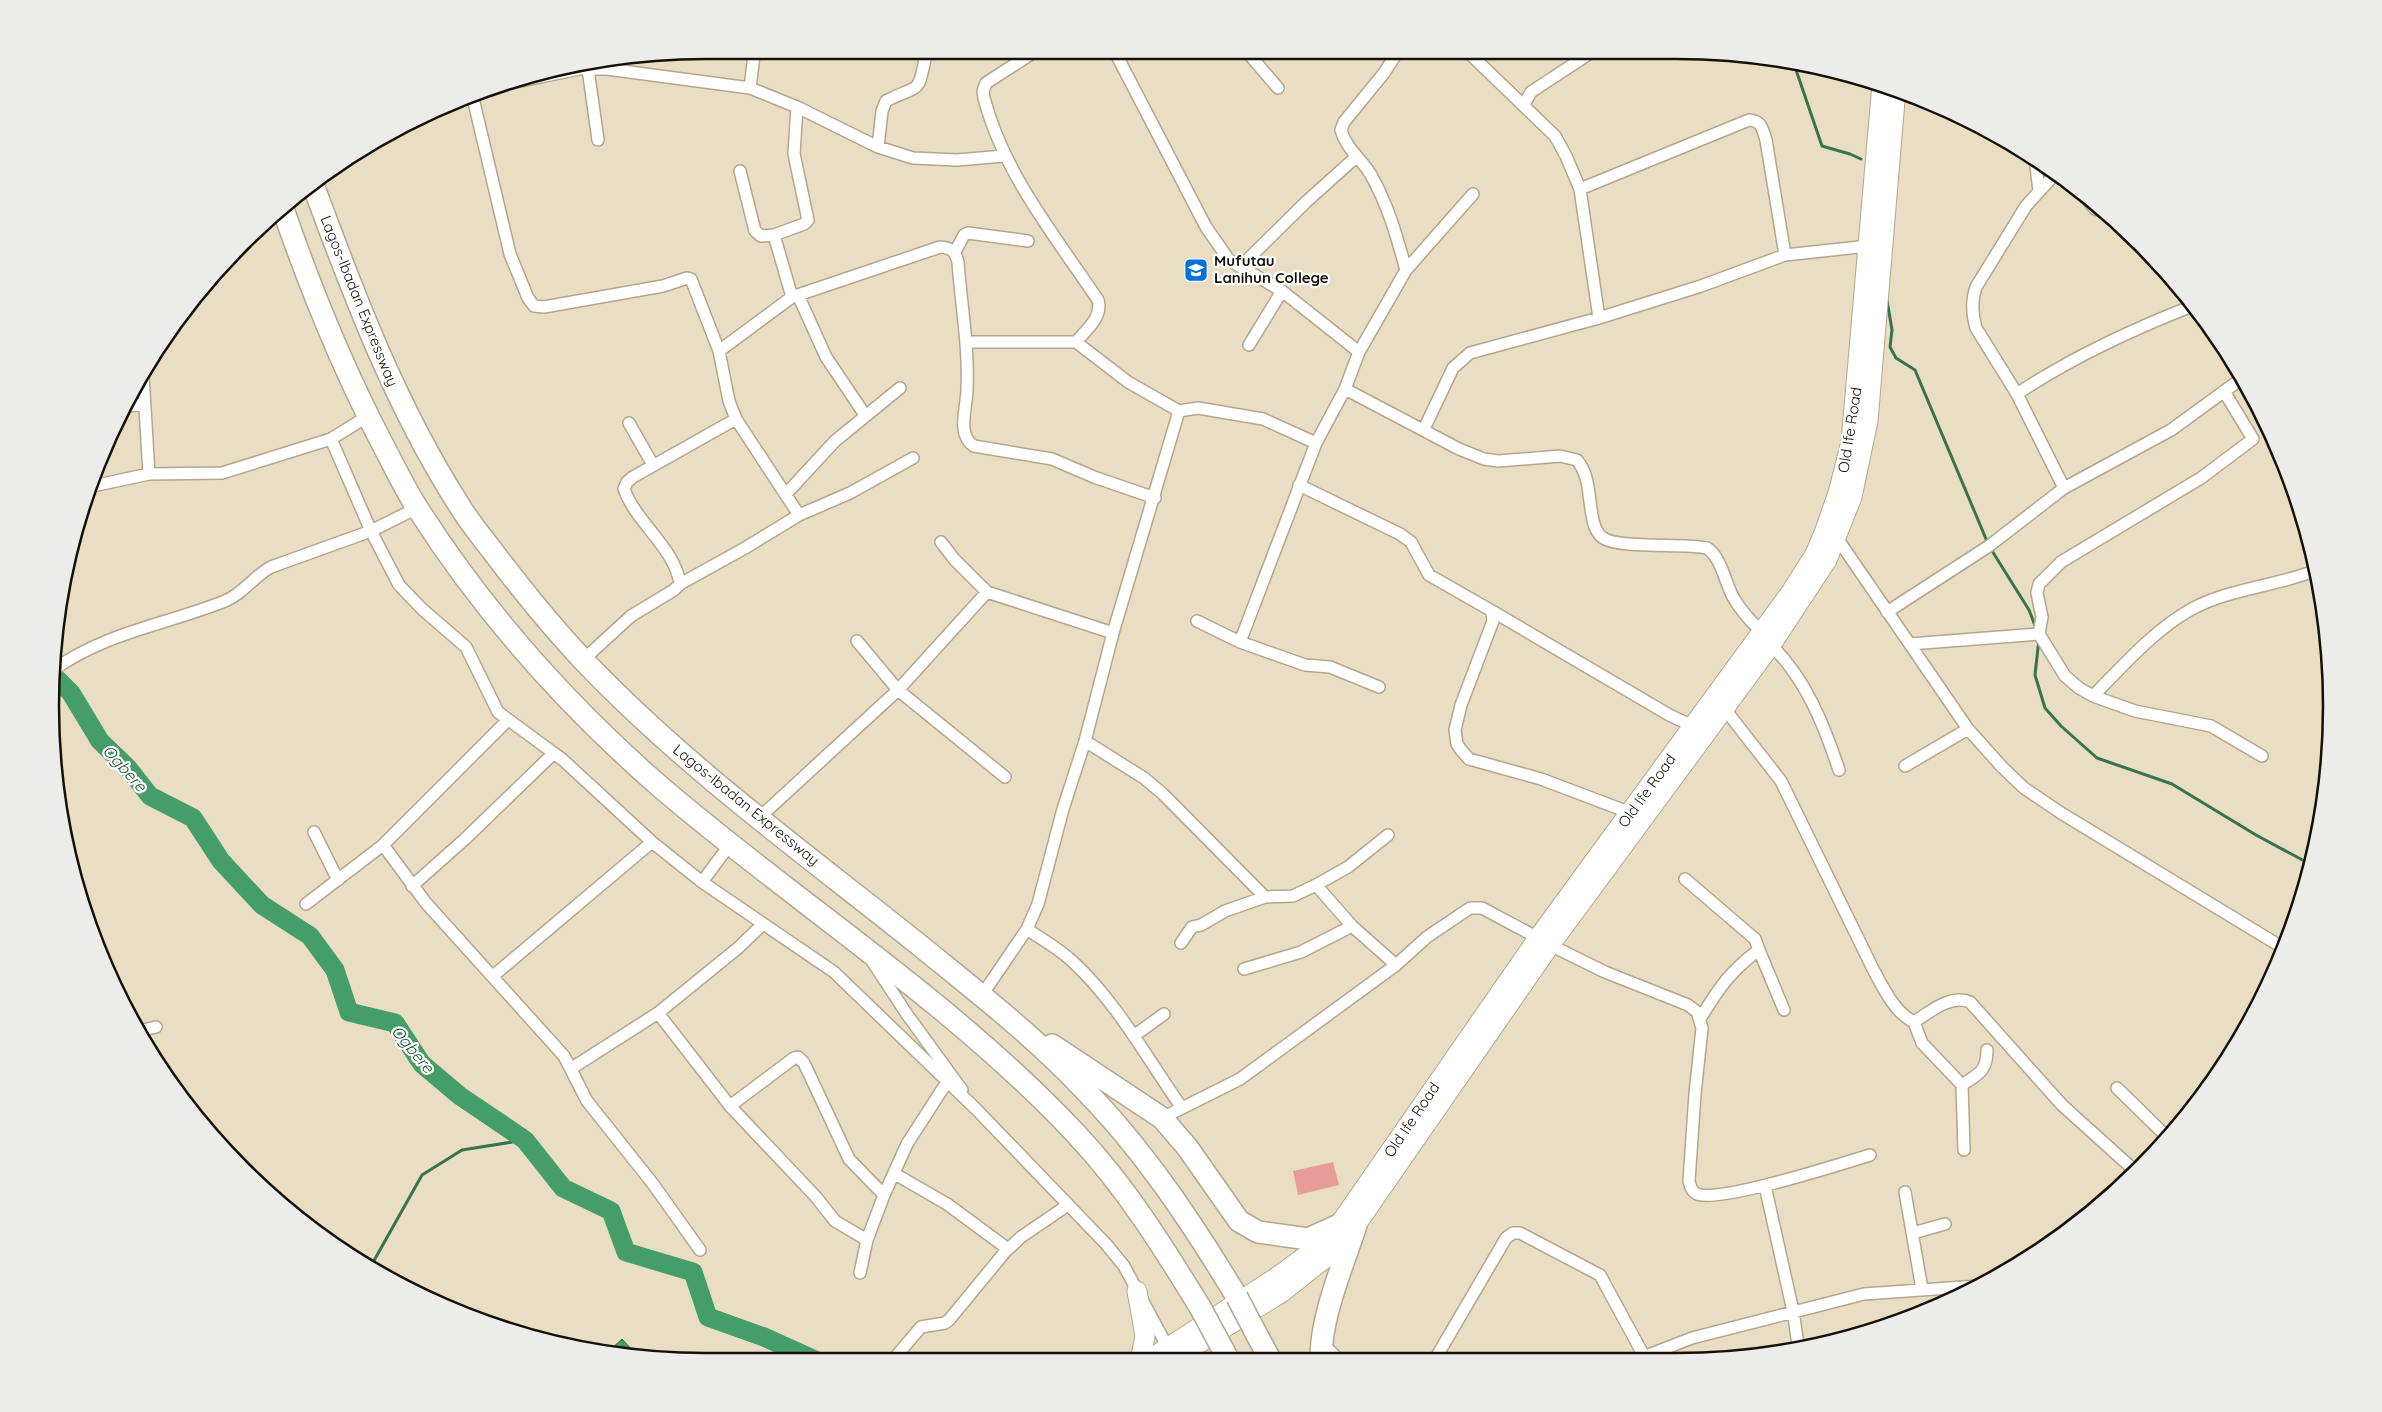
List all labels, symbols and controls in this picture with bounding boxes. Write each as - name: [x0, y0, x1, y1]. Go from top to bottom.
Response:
- street label: Lagos-Ibadan Expressway: [316, 213, 403, 389]
- place label: Mufutau Lanihun College: [1214, 251, 1329, 287]
- school or university icon: Mufutau Lanihun College: [1183, 257, 1209, 283]
- street label: Old Ife Road: [1833, 386, 1866, 474]
- street label: Lagos-Ibadan Expressway: [669, 740, 823, 870]
- water label: Ogbere: [99, 741, 152, 796]
- street label: Old Ife Road: [1614, 750, 1680, 831]
- water label: Ogbere: [387, 1021, 439, 1078]
- street label: Old Ife Road: [1380, 1079, 1444, 1161]

